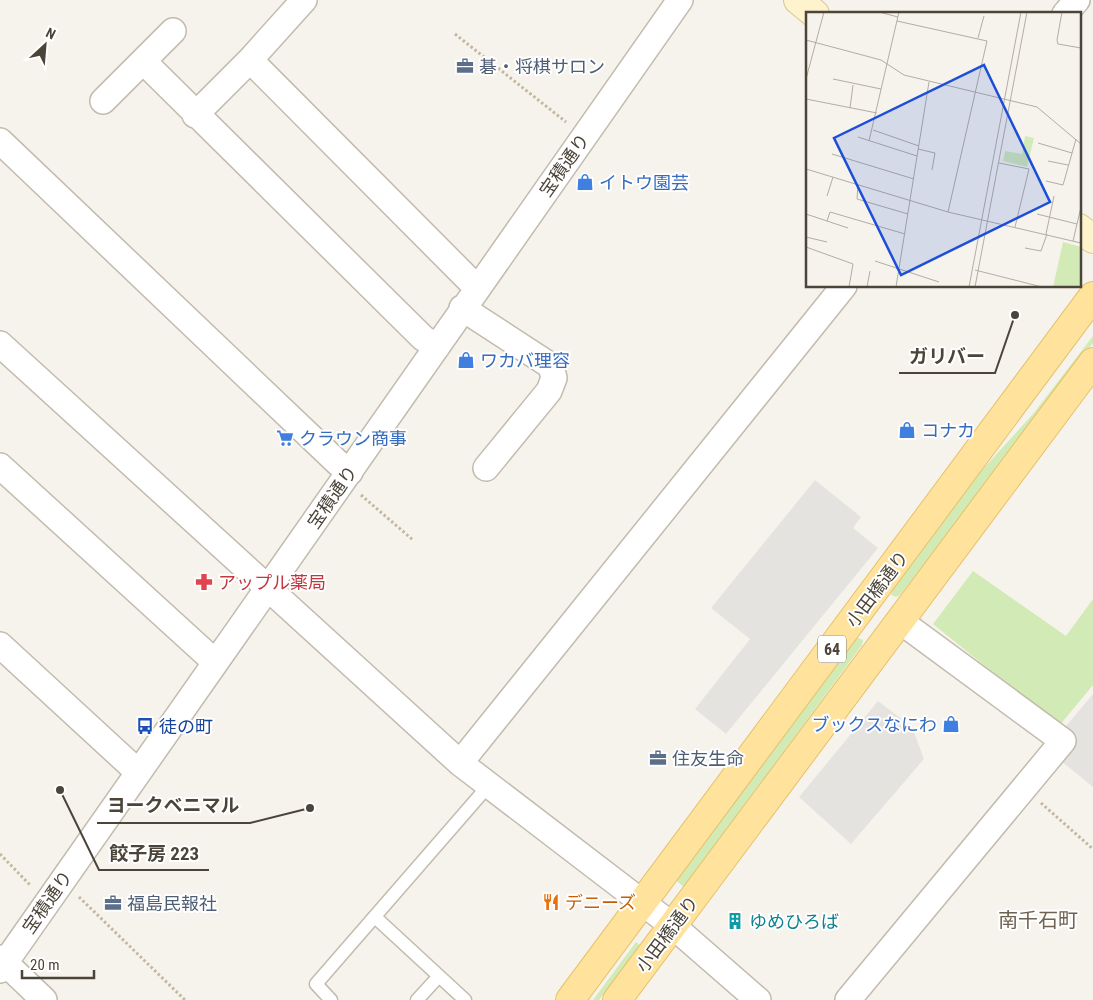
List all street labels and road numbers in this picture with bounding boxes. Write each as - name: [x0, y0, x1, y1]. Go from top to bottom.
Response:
- street label: 宝積通り: [535, 129, 593, 201]
- street label: 宝積通り: [303, 461, 361, 533]
- street label: 小田橋通り: [842, 547, 912, 631]
- road number: 64: [818, 636, 846, 662]
- street label: 宝積通り: [18, 866, 76, 938]
- street label: 小田橋通り: [632, 892, 702, 976]

